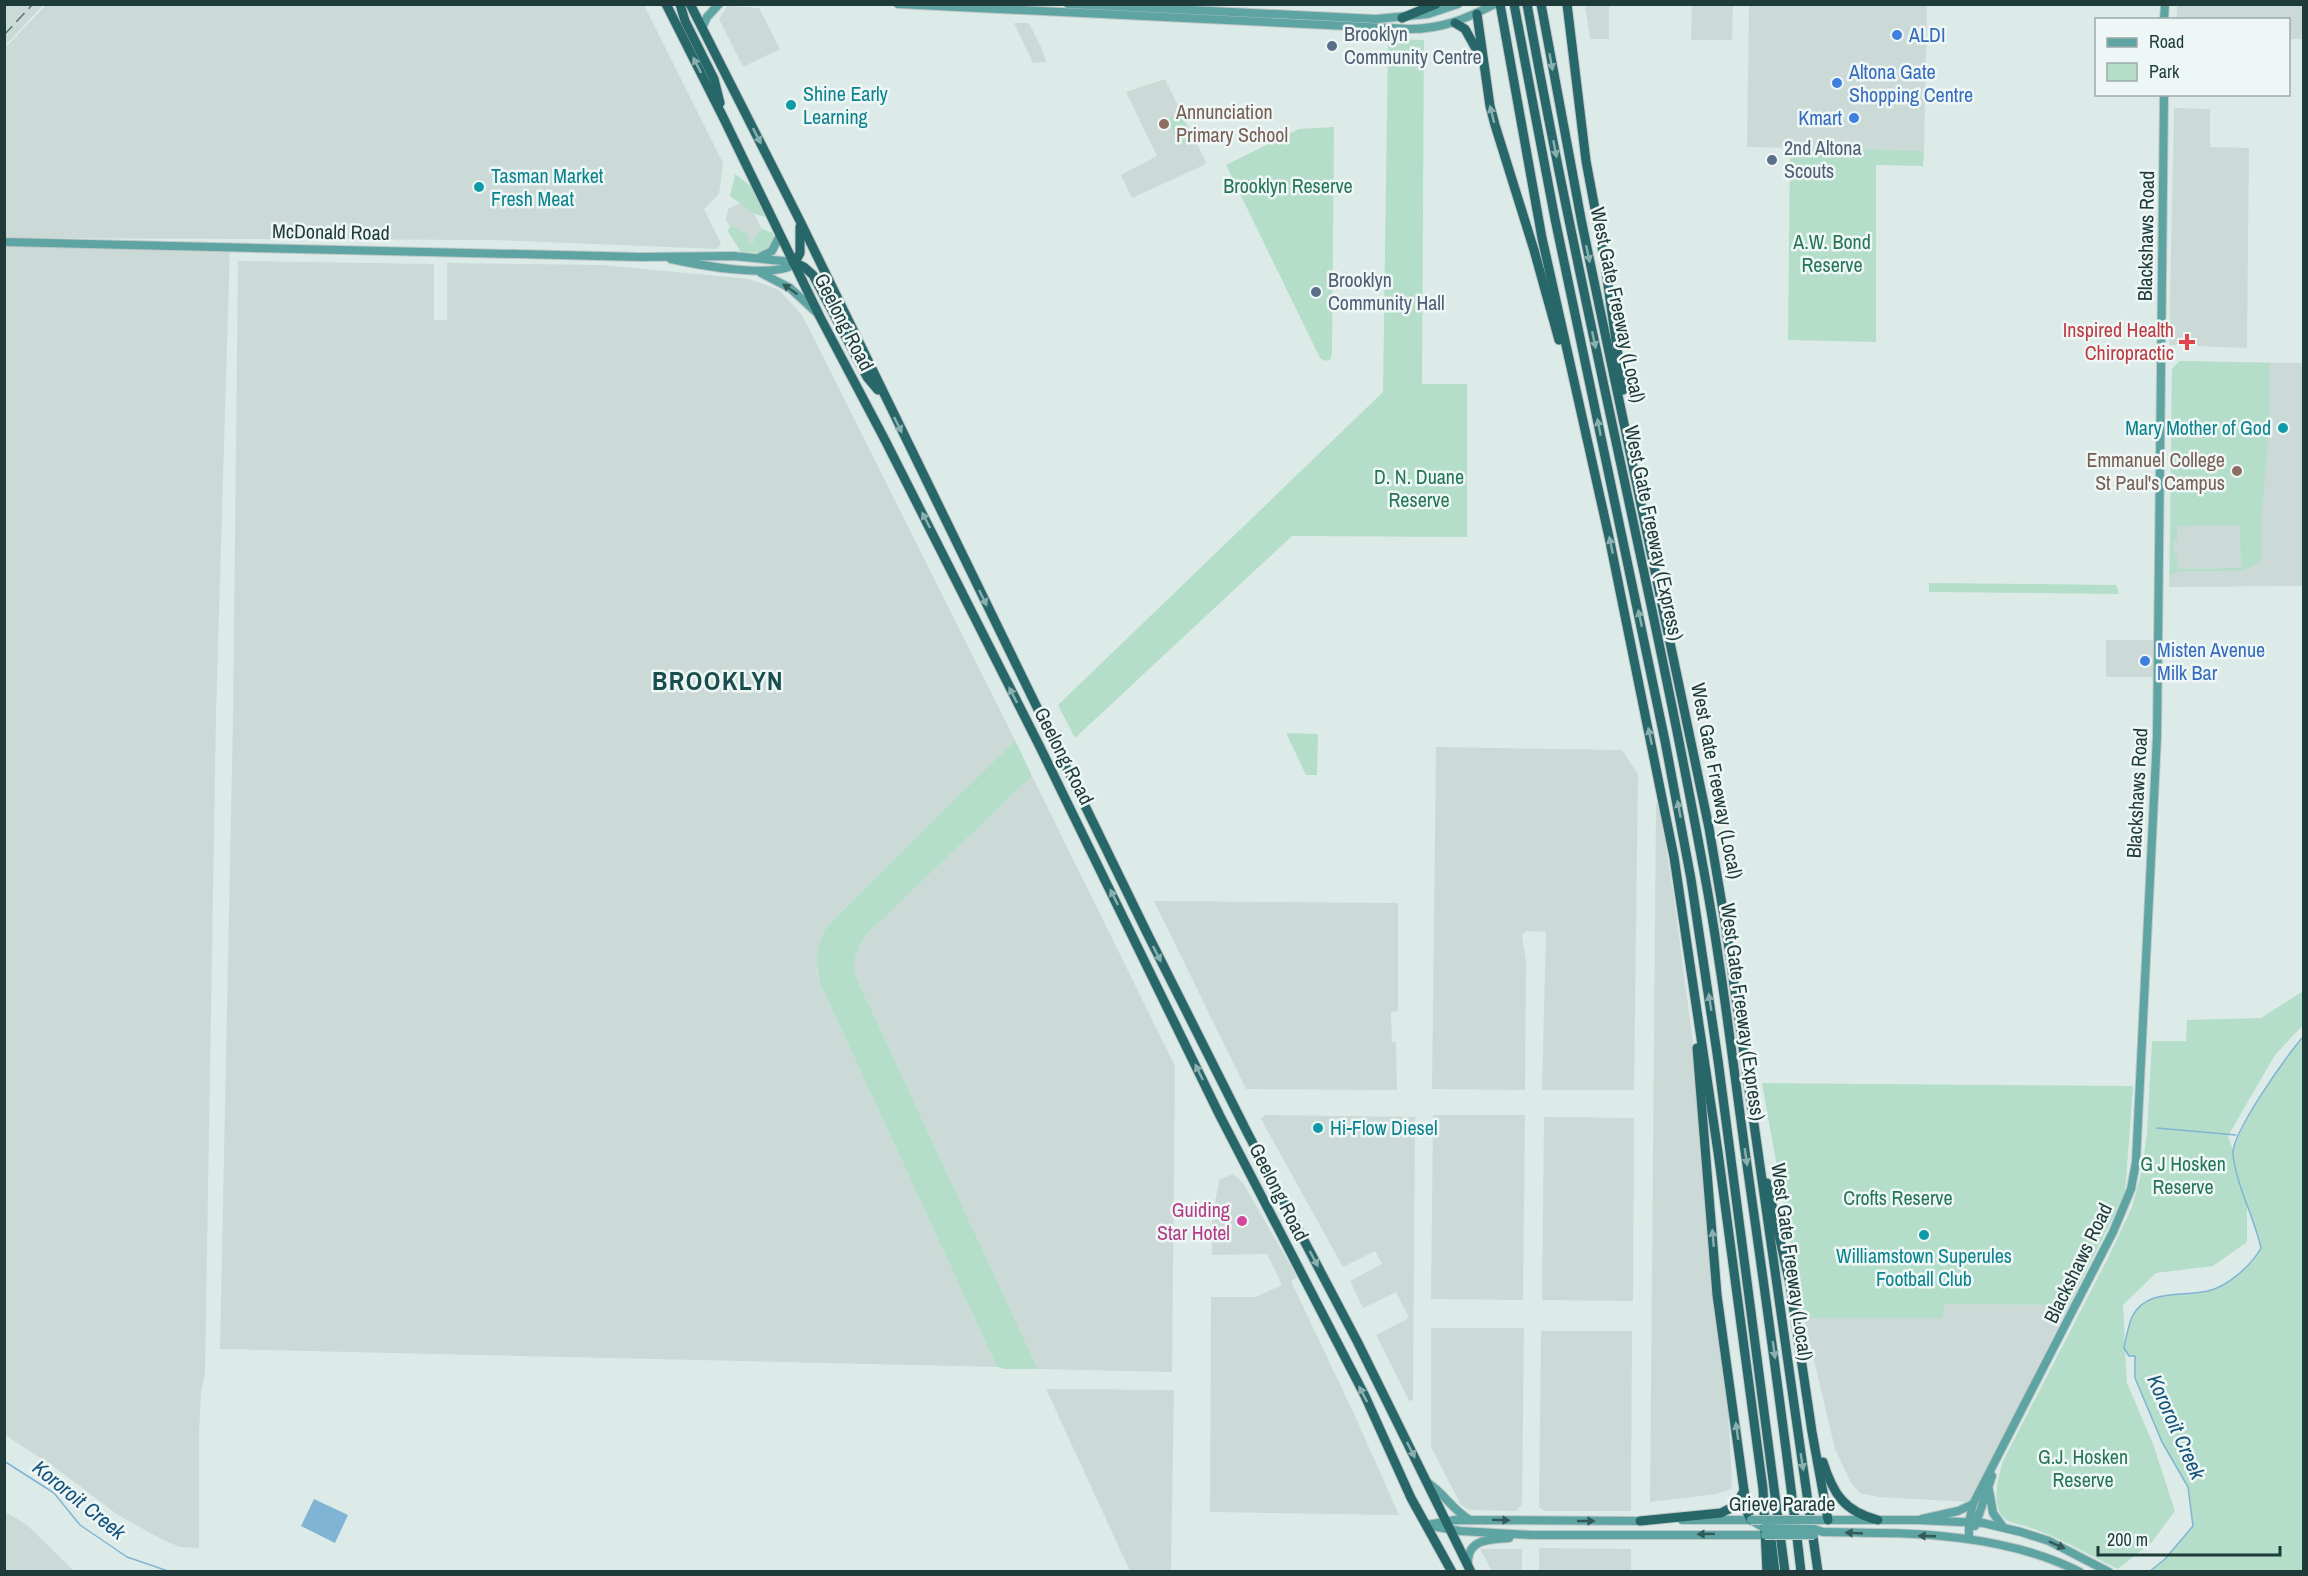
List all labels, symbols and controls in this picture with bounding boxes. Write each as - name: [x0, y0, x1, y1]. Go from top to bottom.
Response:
- legend: [2095, 18, 2290, 96]
- place label: Brooklyn Community Centre: [1344, 20, 1482, 70]
- place label: ALDI: [1908, 21, 1945, 48]
- marker: ALDI: [1890, 28, 1904, 42]
- text: Road: [2149, 29, 2184, 54]
- marker: Brooklyn Community Centre: [1325, 39, 1339, 53]
- one-way arrow: [1547, 53, 1556, 72]
- one-way arrow: [692, 56, 702, 74]
- place label: Altona Gate Shopping Centre: [1848, 58, 1973, 108]
- text: Park: [2149, 59, 2180, 84]
- marker: Altona Gate Shopping Centre: [1830, 76, 1844, 90]
- place label: Shine Early Learning: [803, 80, 889, 130]
- marker: Shine Early Learning: [784, 98, 798, 112]
- place label: Annunciation Primary School: [1175, 98, 1288, 148]
- one-way arrow: [1487, 104, 1496, 123]
- place label: Kmart: [1798, 104, 1842, 131]
- marker: Kmart: [1847, 111, 1861, 125]
- marker: Annunciation Primary School: [1157, 117, 1171, 131]
- one-way arrow: [752, 127, 762, 144]
- place label: 2nd Altona Scouts: [1784, 134, 1862, 184]
- one-way arrow: [1550, 140, 1560, 158]
- marker: 2nd Altona Scouts: [1765, 153, 1779, 167]
- place label: Tasman Market Fresh Meat: [491, 162, 604, 212]
- street label: Blackshaws Road: [2131, 171, 2160, 301]
- park label: Brooklyn Reserve: [1223, 172, 1353, 199]
- marker: Tasman Market Fresh Meat: [472, 180, 486, 194]
- street label: West Gate Freeway (Local): [1585, 205, 1652, 405]
- street label: McDonald Road: [272, 217, 390, 246]
- park label: A.W. Bond Reserve: [1792, 228, 1871, 278]
- one-way arrow: [1584, 244, 1593, 263]
- place label: Brooklyn Community Hall: [1328, 266, 1445, 316]
- street label: Geelong Road: [808, 269, 880, 375]
- one-way arrow: [783, 283, 799, 295]
- marker: Brooklyn Community Hall: [1309, 285, 1323, 299]
- place label: Inspired Health Chiropractic: [2063, 316, 2174, 366]
- one-way arrow: [1590, 331, 1599, 350]
- marker: Inspired Health Chiropractic: [2178, 333, 2196, 351]
- place label: Mary Mother of God: [2125, 414, 2271, 441]
- one-way arrow: [892, 416, 902, 434]
- one-way arrow: [1594, 418, 1603, 437]
- marker: Mary Mother of God: [2276, 421, 2290, 435]
- street label: West Gate Freeway (Express): [1618, 423, 1690, 643]
- place label: Emmanuel College St Paul's Campus: [2086, 446, 2225, 496]
- park label: D. N. Duane Reserve: [1374, 463, 1464, 513]
- marker: Emmanuel College St Paul's Campus: [2230, 464, 2244, 478]
- one-way arrow: [921, 512, 931, 529]
- one-way arrow: [1606, 535, 1615, 554]
- one-way arrow: [978, 590, 987, 607]
- one-way arrow: [1634, 609, 1644, 627]
- place label: Misten Avenue Milk Bar: [2157, 636, 2265, 686]
- marker: Misten Avenue Milk Bar: [2138, 654, 2152, 668]
- district label: BROOKLYN: [652, 663, 784, 698]
- street label: West Gate Freeway (Local): [1685, 680, 1750, 881]
- one-way arrow: [1009, 686, 1018, 703]
- street label: Geelong Road: [1028, 703, 1100, 809]
- one-way arrow: [1645, 726, 1654, 745]
- street label: Blackshaws Road: [2120, 727, 2153, 859]
- one-way arrow: [1674, 800, 1683, 819]
- one-way arrow: [1109, 888, 1119, 905]
- street label: West Gate Freeway (Express): [1715, 901, 1772, 1122]
- one-way arrow: [1152, 945, 1162, 963]
- one-way arrow: [1705, 992, 1714, 1011]
- one-way arrow: [1194, 1064, 1204, 1081]
- place label: Hi-Flow Diesel: [1330, 1114, 1438, 1141]
- marker: Hi-Flow Diesel: [1311, 1121, 1325, 1135]
- street label: Geelong Road: [1243, 1139, 1315, 1245]
- one-way arrow: [1741, 1148, 1750, 1167]
- park label: G J Hosken Reserve: [2140, 1150, 2226, 1200]
- street label: West Gate Freeway (Local): [1765, 1161, 1820, 1363]
- park label: Crofts Reserve: [1843, 1184, 1953, 1211]
- place label: Guiding Star Hotel: [1157, 1196, 1230, 1246]
- street label: Blackshaws Road: [2037, 1198, 2118, 1327]
- marker: Guiding Star Hotel: [1235, 1214, 1249, 1228]
- one-way arrow: [1708, 1228, 1718, 1247]
- marker: Williamstown Superules Football Club: [1917, 1228, 1931, 1242]
- place label: Williamstown Superules Football Club: [1836, 1242, 2012, 1292]
- one-way arrow: [1309, 1251, 1319, 1268]
- one-way arrow: [1769, 1341, 1778, 1360]
- water label: Kororoit Creek: [2140, 1370, 2213, 1485]
- one-way arrow: [1359, 1385, 1368, 1402]
- one-way arrow: [1732, 1421, 1741, 1440]
- one-way arrow: [1406, 1441, 1416, 1459]
- park label: G.J. Hosken Reserve: [2038, 1443, 2128, 1493]
- water label: Kororoit Creek: [27, 1453, 133, 1547]
- one-way arrow: [1797, 1453, 1806, 1472]
- street label: Grieve Parade: [1729, 1490, 1835, 1517]
- one-way arrow: [1492, 1515, 1511, 1525]
- one-way arrow: [1576, 1516, 1595, 1526]
- scale bar: [2098, 1519, 2280, 1557]
- text: 200 m: [2107, 1527, 2148, 1552]
- one-way arrow: [1844, 1528, 1863, 1537]
- one-way arrow: [1697, 1530, 1716, 1539]
- one-way arrow: [1917, 1532, 1936, 1541]
- one-way arrow: [2049, 1540, 2067, 1550]

